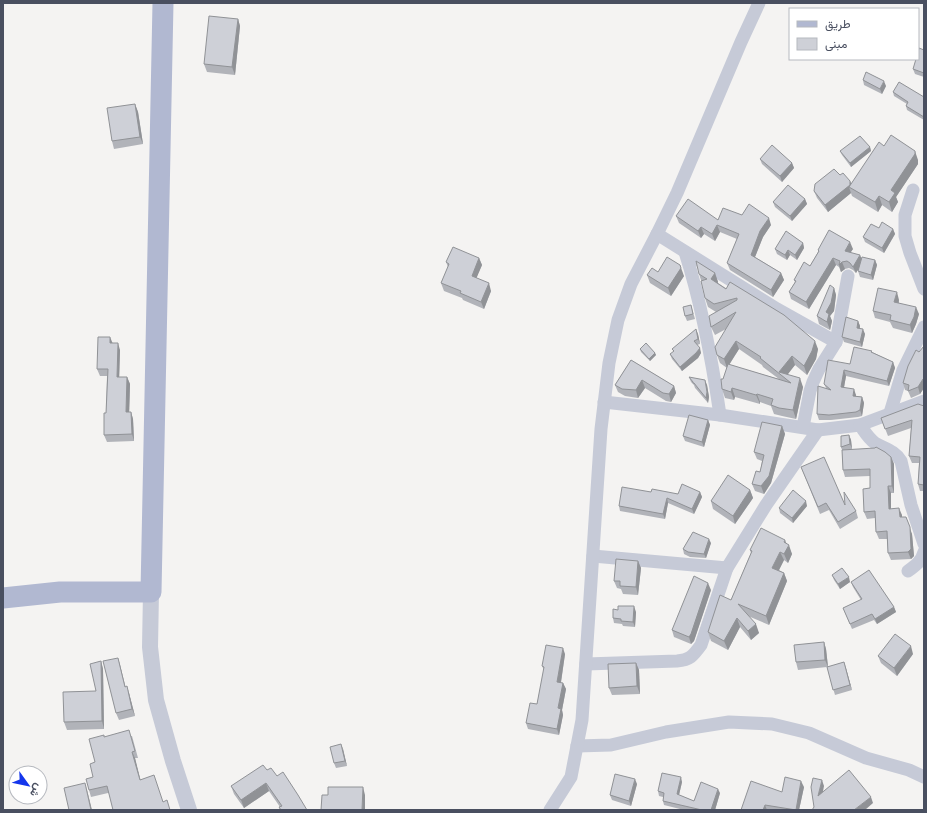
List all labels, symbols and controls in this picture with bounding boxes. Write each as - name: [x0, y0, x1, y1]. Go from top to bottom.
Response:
- legend: [789, 8, 919, 60]
- text: طريق: [825, 16, 851, 32]
- text: مبنى: [825, 36, 847, 52]
- north arrow: [8, 765, 48, 805]
- text: ش: [27, 781, 46, 800]

